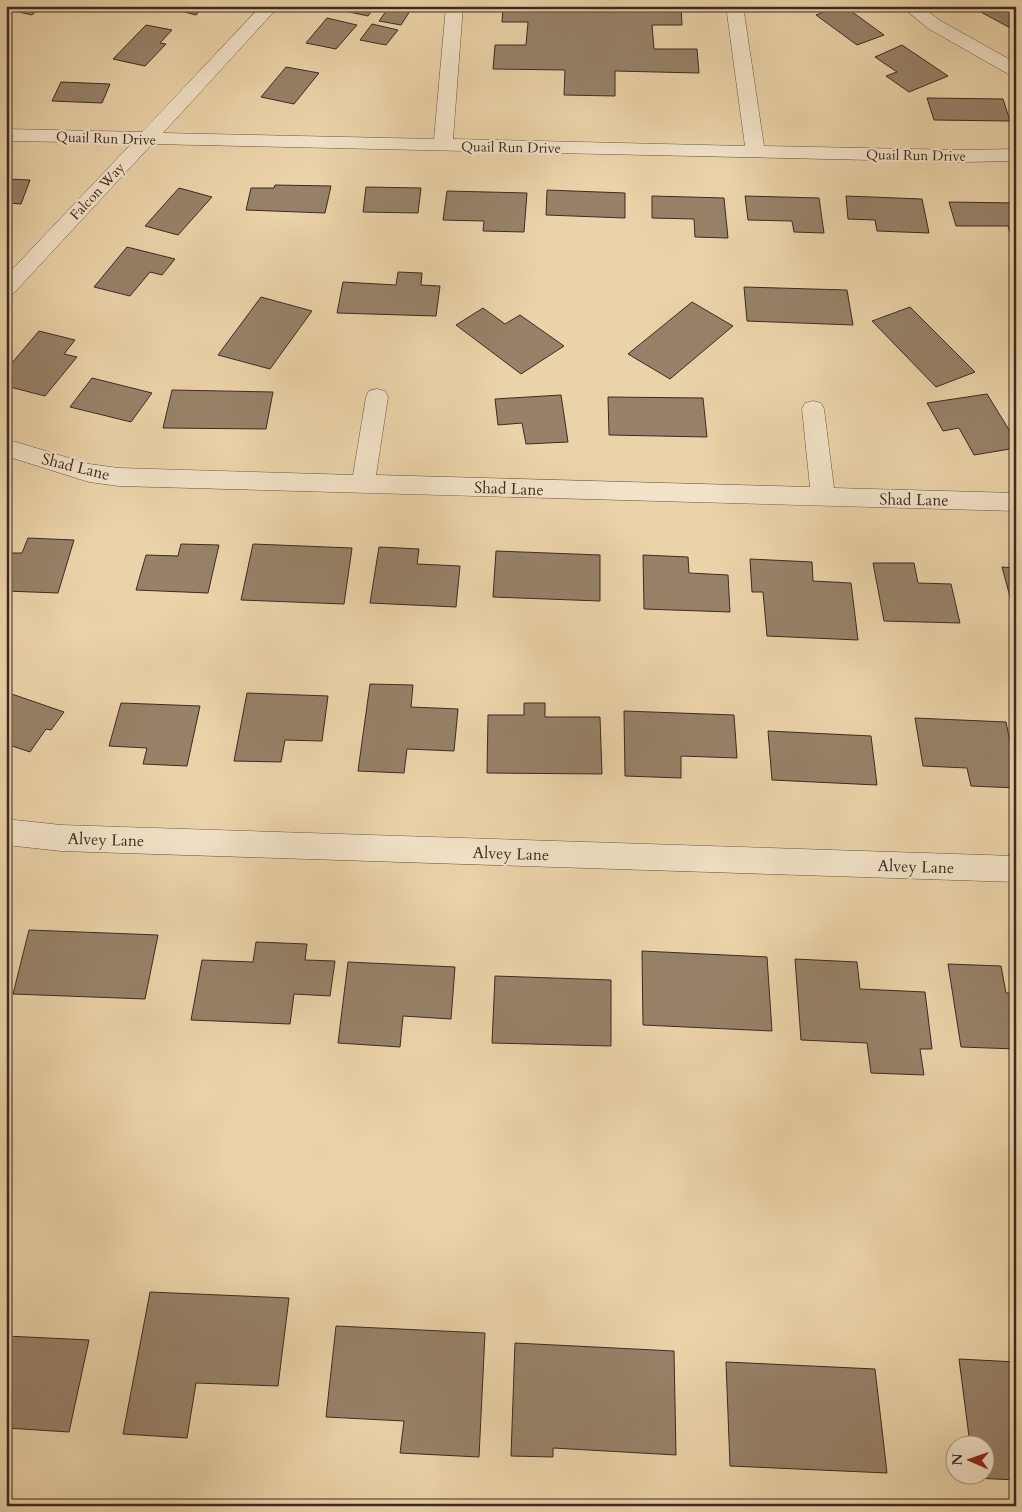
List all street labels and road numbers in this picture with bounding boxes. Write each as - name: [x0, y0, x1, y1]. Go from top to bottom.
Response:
- street label: Quail Run Drive: [56, 127, 156, 150]
- street label: Quail Run Drive: [461, 137, 561, 158]
- street label: Quail Run Drive: [866, 145, 966, 166]
- street label: Falcon Way: [66, 158, 129, 224]
- street label: Shad Lane: [39, 448, 112, 486]
- street label: Shad Lane: [474, 477, 544, 501]
- street label: Shad Lane: [879, 488, 949, 512]
- street label: Alvey Lane: [67, 828, 145, 852]
- street label: Alvey Lane: [472, 842, 550, 866]
- street label: Alvey Lane: [877, 855, 955, 879]

